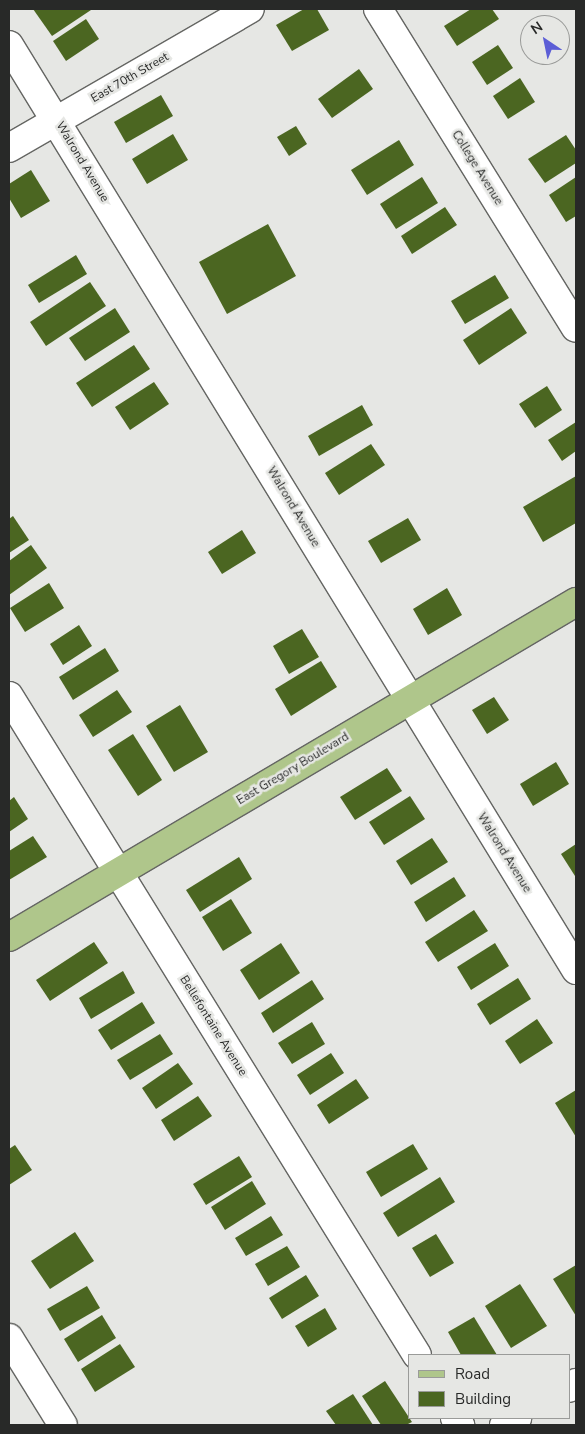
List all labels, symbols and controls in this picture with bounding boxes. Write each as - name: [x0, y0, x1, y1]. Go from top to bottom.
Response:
- north arrow: [520, 15, 570, 65]
- text: N: [527, 17, 547, 39]
- street label: East 70th Street: [89, 50, 171, 106]
- street label: Walrond Avenue: [52, 119, 112, 205]
- street label: College Avenue: [448, 128, 506, 208]
- street label: Walrond Avenue: [263, 464, 323, 550]
- street label: East Gregory Boulevard: [234, 730, 352, 808]
- street label: Walrond Avenue: [474, 811, 534, 895]
- street label: Bellefontaine Avenue: [176, 973, 250, 1079]
- legend: [408, 1354, 570, 1419]
- text: Road: [455, 1364, 490, 1384]
- text: Building: [455, 1389, 511, 1409]

